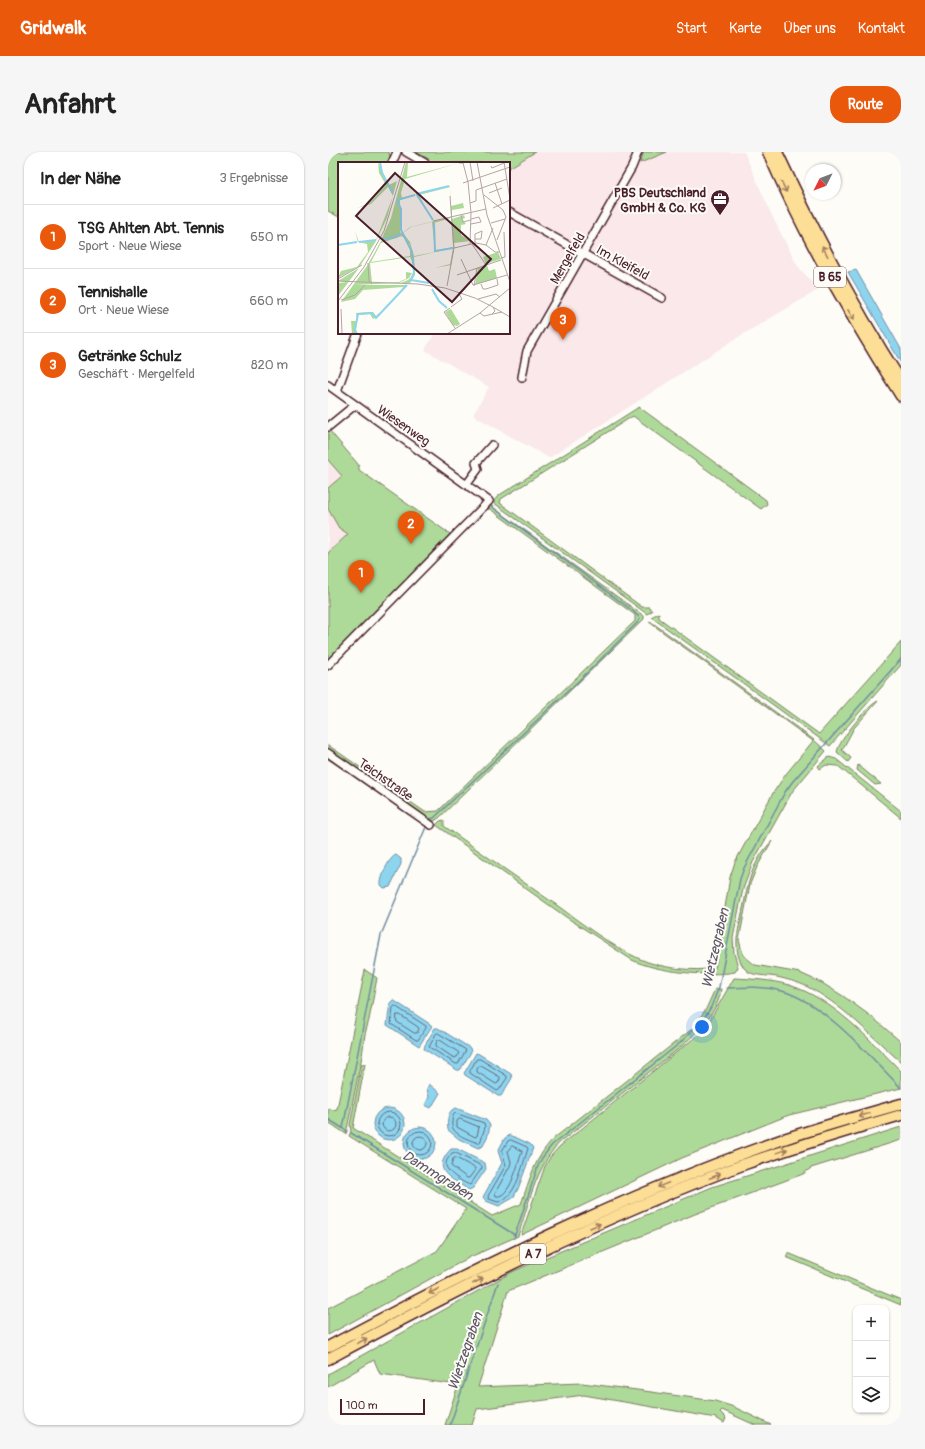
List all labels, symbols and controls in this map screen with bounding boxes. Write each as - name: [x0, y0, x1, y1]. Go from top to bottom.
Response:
- text: Gridwalk: [20, 16, 86, 40]
- text: Start: [676, 20, 707, 37]
- text: Karte: [729, 20, 761, 37]
- text: Über uns: [783, 20, 836, 37]
- text: Kontakt: [858, 20, 905, 37]
- button: Route: [830, 86, 901, 123]
- text: Anfahrt: [24, 87, 116, 122]
- inset map: [338, 162, 510, 334]
- north arrow: [805, 164, 841, 200]
- text: In der Nähe: [40, 168, 121, 189]
- text: 3 Ergebnisse: [219, 170, 288, 186]
- one-way arrow: [781, 181, 788, 193]
- place label: PBS Deutschland GmbH & Co. KG: [614, 185, 706, 216]
- office icon: PBS Deutschland GmbH & Co. KG: [709, 188, 731, 216]
- text: TSG Ahlten Abt. Tennis: [78, 219, 224, 238]
- text: 1: [50, 229, 56, 245]
- text: 650 m: [250, 229, 288, 245]
- street label: Mergelfeld: [547, 230, 589, 287]
- text: Sport · Neue Wiese: [78, 238, 181, 254]
- street label: Im Kleifeld: [593, 242, 652, 284]
- one-way arrow: [821, 245, 828, 257]
- road number: B 65: [814, 267, 846, 287]
- text: Tennishalle: [78, 283, 147, 302]
- text: 2: [49, 293, 57, 309]
- text: 660 m: [250, 293, 288, 309]
- text: Ort · Neue Wiese: [78, 302, 169, 318]
- pin: 3: [550, 307, 576, 340]
- one-way arrow: [848, 309, 856, 321]
- text: Getränke Schulz: [78, 347, 182, 366]
- text: 3: [49, 357, 57, 373]
- text: 820 m: [251, 357, 288, 373]
- text: Geschäft · Mergelfeld: [78, 366, 195, 382]
- street label: Wiesenweg: [374, 402, 433, 450]
- pin: 2: [398, 511, 424, 544]
- pin: 1: [348, 560, 374, 593]
- street label: Teichstraße: [355, 755, 416, 805]
- water label: Wietzegraben: [698, 906, 733, 990]
- your location: [692, 1017, 712, 1037]
- one-way arrow: [857, 1111, 870, 1119]
- water label: Dammgraben: [399, 1147, 477, 1204]
- one-way arrow: [776, 1147, 788, 1155]
- one-way arrow: [709, 1171, 721, 1179]
- one-way arrow: [658, 1182, 670, 1190]
- one-way arrow: [589, 1222, 601, 1229]
- road number: A 7: [520, 1244, 546, 1264]
- one-way arrow: [471, 1277, 483, 1284]
- one-way arrow: [428, 1288, 440, 1295]
- map controls: [853, 1305, 889, 1413]
- button: +: [853, 1305, 889, 1341]
- water label: Wietzegraben: [444, 1309, 487, 1392]
- one-way arrow: [356, 1337, 368, 1344]
- button: −: [853, 1341, 889, 1377]
- button: layers: [853, 1377, 889, 1413]
- scale bar: [340, 1397, 425, 1416]
- text: 100 m: [346, 1399, 377, 1412]

